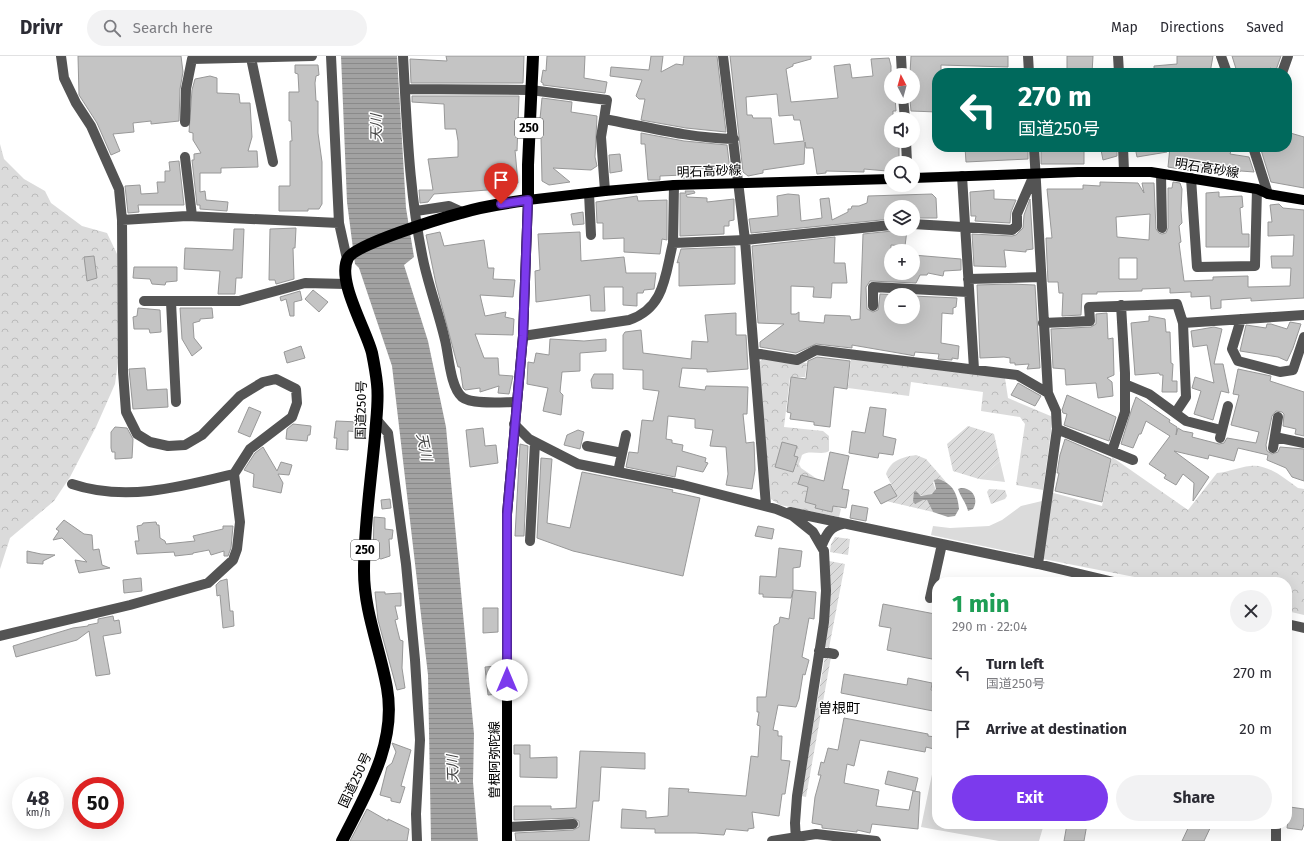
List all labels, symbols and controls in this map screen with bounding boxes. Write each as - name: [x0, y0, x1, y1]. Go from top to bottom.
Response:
- search box: [87, 10, 367, 46]
- text: Drivr: [20, 16, 63, 39]
- icon: search: [101, 17, 123, 39]
- text: Search here: [133, 19, 213, 37]
- text: Map: [1111, 19, 1138, 36]
- text: Directions: [1160, 19, 1224, 36]
- text: Saved: [1246, 19, 1284, 36]
- north arrow: [884, 68, 920, 104]
- map controls: [884, 68, 920, 324]
- text: 270 m: [1018, 80, 1092, 113]
- icon: left: [952, 84, 1004, 136]
- water label: 天川: [368, 112, 385, 142]
- button: sound: [884, 112, 920, 148]
- road number: 250: [515, 118, 543, 138]
- text: 国道250号: [1018, 118, 1100, 140]
- button: search: [884, 156, 920, 192]
- street label: 明石高砂線: [1174, 156, 1240, 180]
- street label: 明石高砂線: [676, 162, 742, 180]
- pin: [484, 163, 518, 204]
- icon: arrive: [490, 169, 512, 191]
- button: layers: [884, 200, 920, 236]
- button: +: [884, 244, 920, 280]
- button: −: [884, 288, 920, 324]
- street label: 国道250号: [353, 380, 369, 440]
- water label: 天川: [413, 432, 436, 464]
- road number: 250: [351, 540, 379, 560]
- text: 1 min: [952, 590, 1010, 618]
- button: close: [1230, 590, 1272, 632]
- text: 290 m · 22:04: [952, 619, 1027, 634]
- text: Turn left: [986, 655, 1044, 673]
- position arrow: [486, 659, 528, 701]
- icon: left: [952, 662, 974, 684]
- text: 270 m: [1233, 664, 1272, 682]
- text: 国道250号: [986, 676, 1045, 691]
- district label: 曽根町: [818, 700, 860, 717]
- icon: arrive: [952, 718, 974, 740]
- text: Arrive at destination: [986, 720, 1127, 738]
- text: 20 m: [1239, 720, 1272, 738]
- street label: 曽根阿弥陀線: [487, 721, 502, 799]
- street label: 国道250号: [336, 750, 374, 810]
- water label: 天川: [444, 753, 462, 783]
- button: Exit: [952, 775, 1108, 821]
- button: Share: [1116, 775, 1272, 821]
- speed limit sign: 50: [72, 777, 124, 829]
- text: 48: [27, 786, 49, 810]
- text: km/h: [26, 807, 50, 819]

